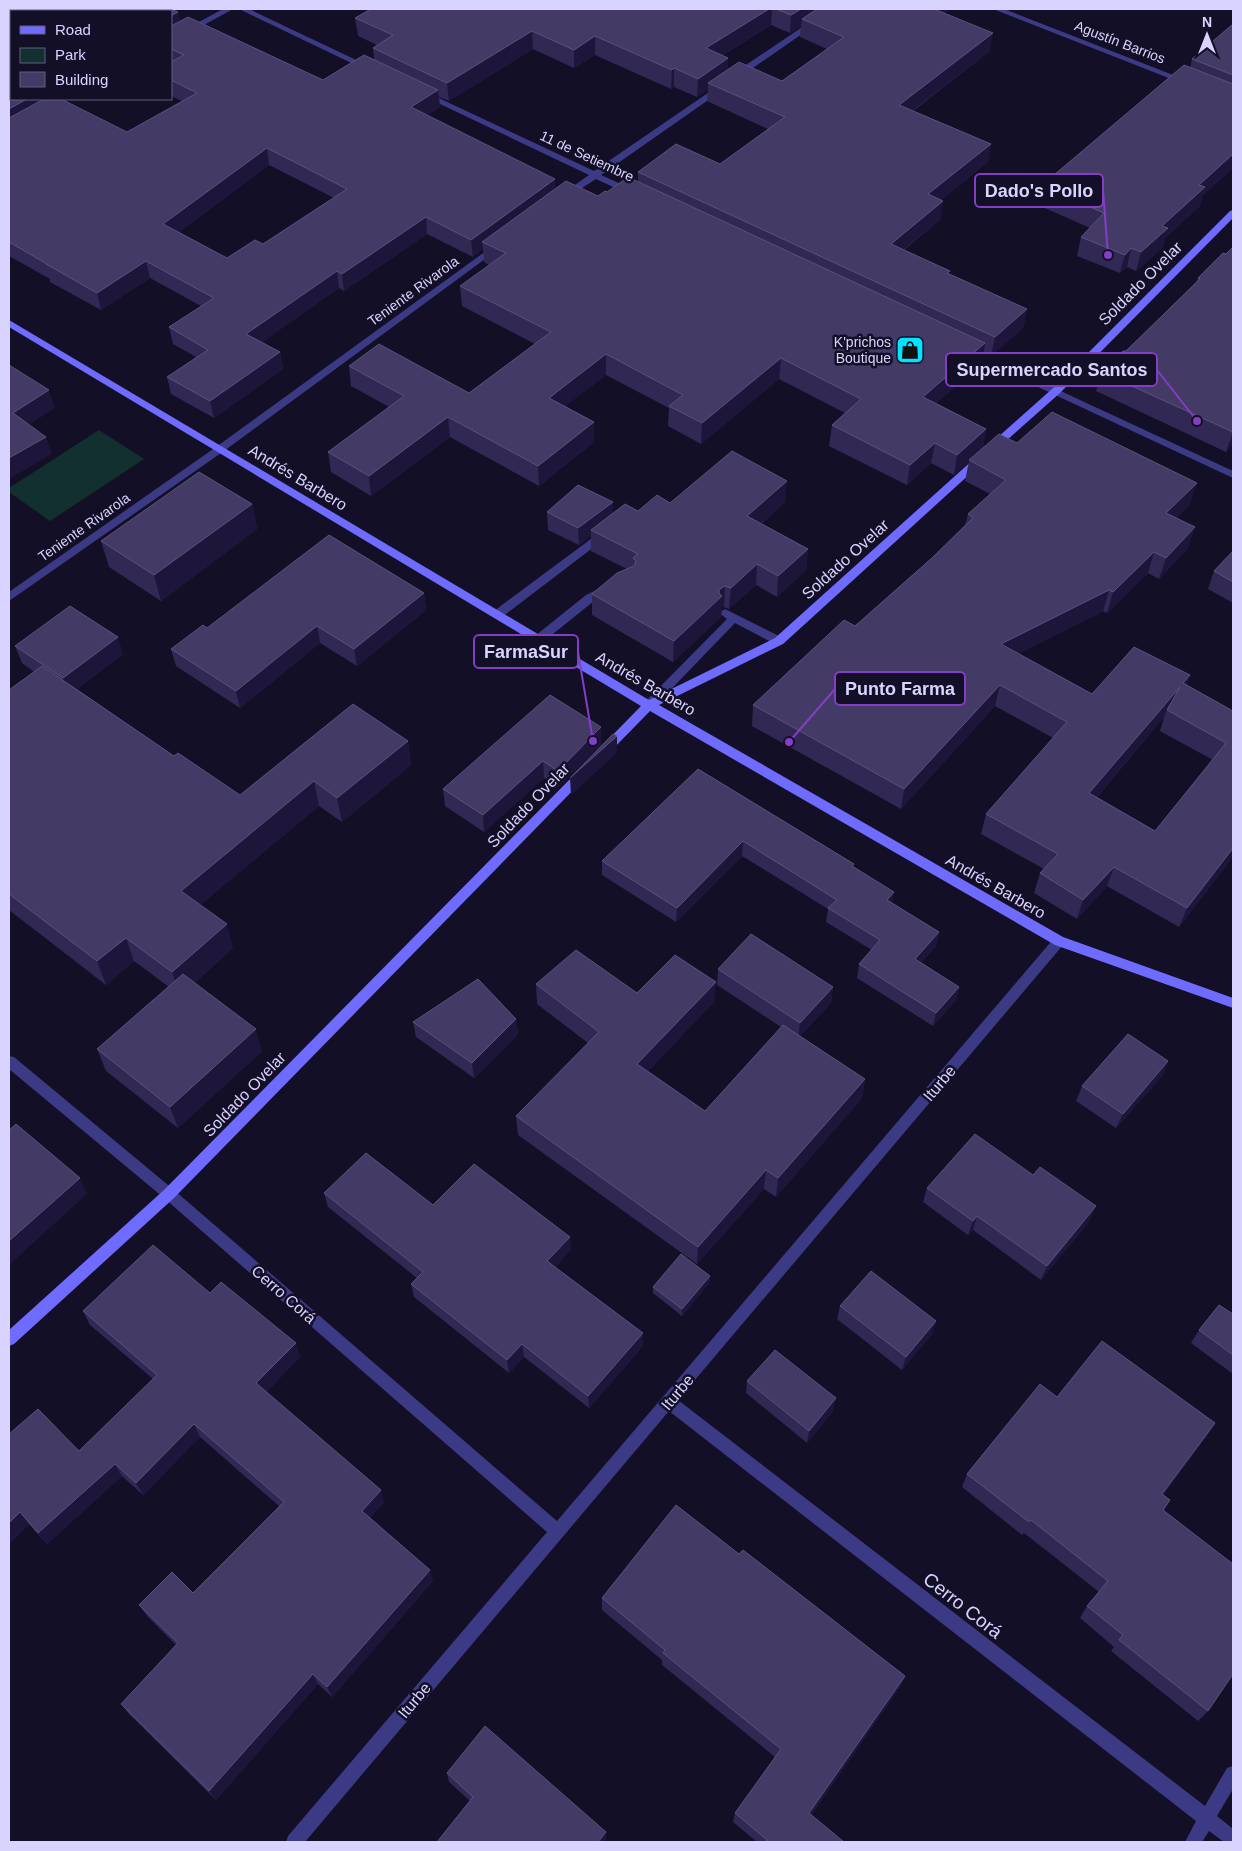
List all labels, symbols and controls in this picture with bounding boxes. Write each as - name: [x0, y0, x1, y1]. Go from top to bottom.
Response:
- legend: [10, 10, 172, 100]
- north arrow: [1182, 10, 1232, 60]
- text: N: [1202, 14, 1212, 30]
- street label: Agustín Barrios: [1072, 17, 1168, 67]
- text: Road: [55, 21, 91, 38]
- text: Park: [55, 46, 86, 63]
- text: Building: [55, 71, 108, 88]
- street label: 11 de Setiembre: [538, 127, 637, 185]
- callout: Dado's Pollo: [975, 174, 1103, 207]
- text: Dado's Pollo: [985, 181, 1093, 201]
- street label: Soldado Ovelar: [1095, 238, 1186, 328]
- street label: Teniente Rivarola: [365, 253, 462, 329]
- place label: K'prichos Boutique: [834, 334, 891, 366]
- shop icon: K'prichos Boutique: [895, 335, 925, 365]
- callout: Supermercado Santos: [946, 353, 1157, 386]
- text: Supermercado Santos: [956, 360, 1148, 380]
- street label: Andrés Barbero: [245, 441, 350, 514]
- street label: Teniente Rivarola: [35, 489, 133, 565]
- street label: Soldado Ovelar: [799, 516, 892, 603]
- callout: FarmaSur: [474, 635, 578, 668]
- text: FarmaSur: [484, 642, 568, 662]
- street label: Andrés Barbero: [593, 648, 699, 719]
- callout: Punto Farma: [835, 672, 965, 705]
- text: Punto Farma: [845, 679, 956, 699]
- street label: Soldado Ovelar: [484, 759, 573, 851]
- street label: Andrés Barbero: [943, 851, 1049, 922]
- street label: Soldado Ovelar: [200, 1048, 289, 1140]
- street label: Iturbe: [920, 1062, 959, 1104]
- street label: Cerro Corá: [248, 1262, 319, 1327]
- street label: Iturbe: [658, 1371, 697, 1413]
- street label: Cerro Corá: [919, 1568, 1007, 1643]
- street label: Iturbe: [395, 1679, 434, 1721]

